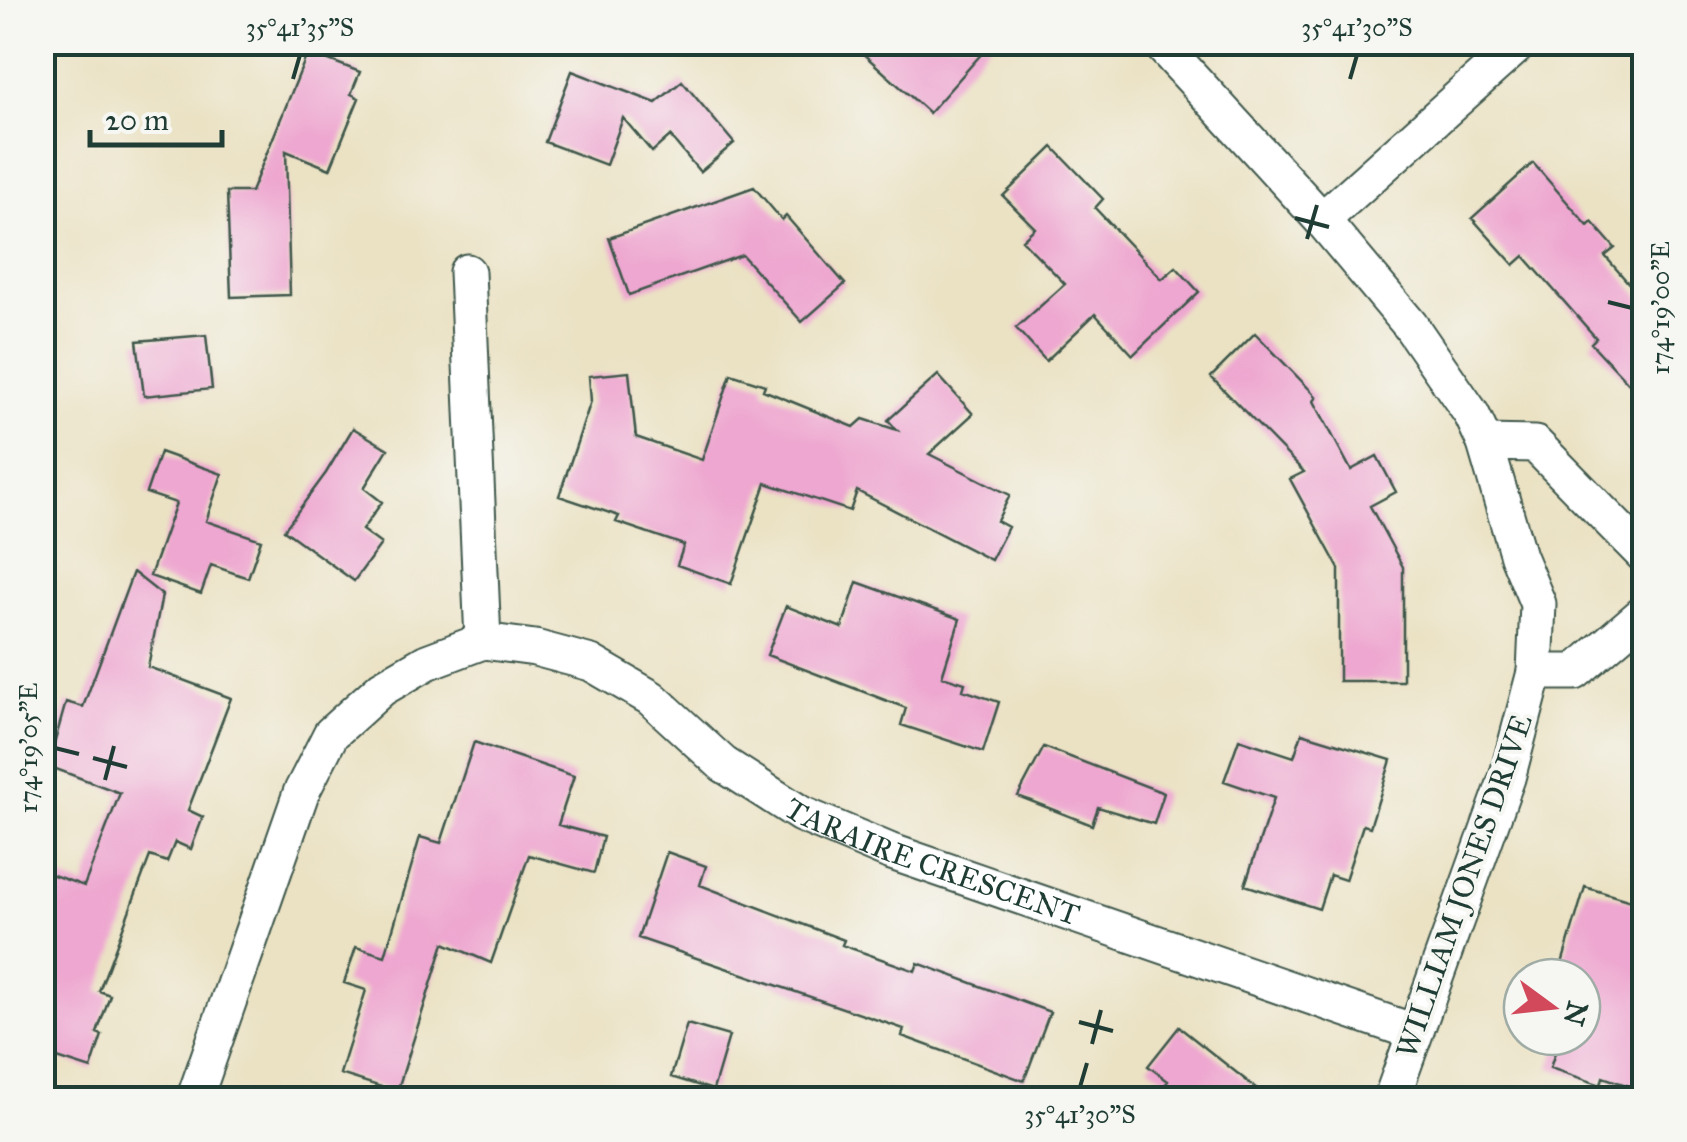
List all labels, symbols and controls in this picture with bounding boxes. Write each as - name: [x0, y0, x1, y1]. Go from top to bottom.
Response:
- text: 35°41'35"S: [246, 12, 354, 43]
- text: 35°41'30"S: [1301, 12, 1413, 43]
- scale bar: [90, 85, 222, 147]
- text: 20 m: [105, 102, 169, 138]
- text: 174°19'00"E: [1645, 241, 1676, 375]
- text: 174°19'05"E: [13, 683, 44, 813]
- street label: WILLIAM JONES DRIVE: [1388, 710, 1540, 1062]
- street label: TARAIRE CRESCENT: [778, 790, 1084, 933]
- north arrow: [1502, 957, 1602, 1057]
- text: N: [1556, 997, 1596, 1030]
- text: 35°41'30"S: [1024, 1099, 1136, 1130]

